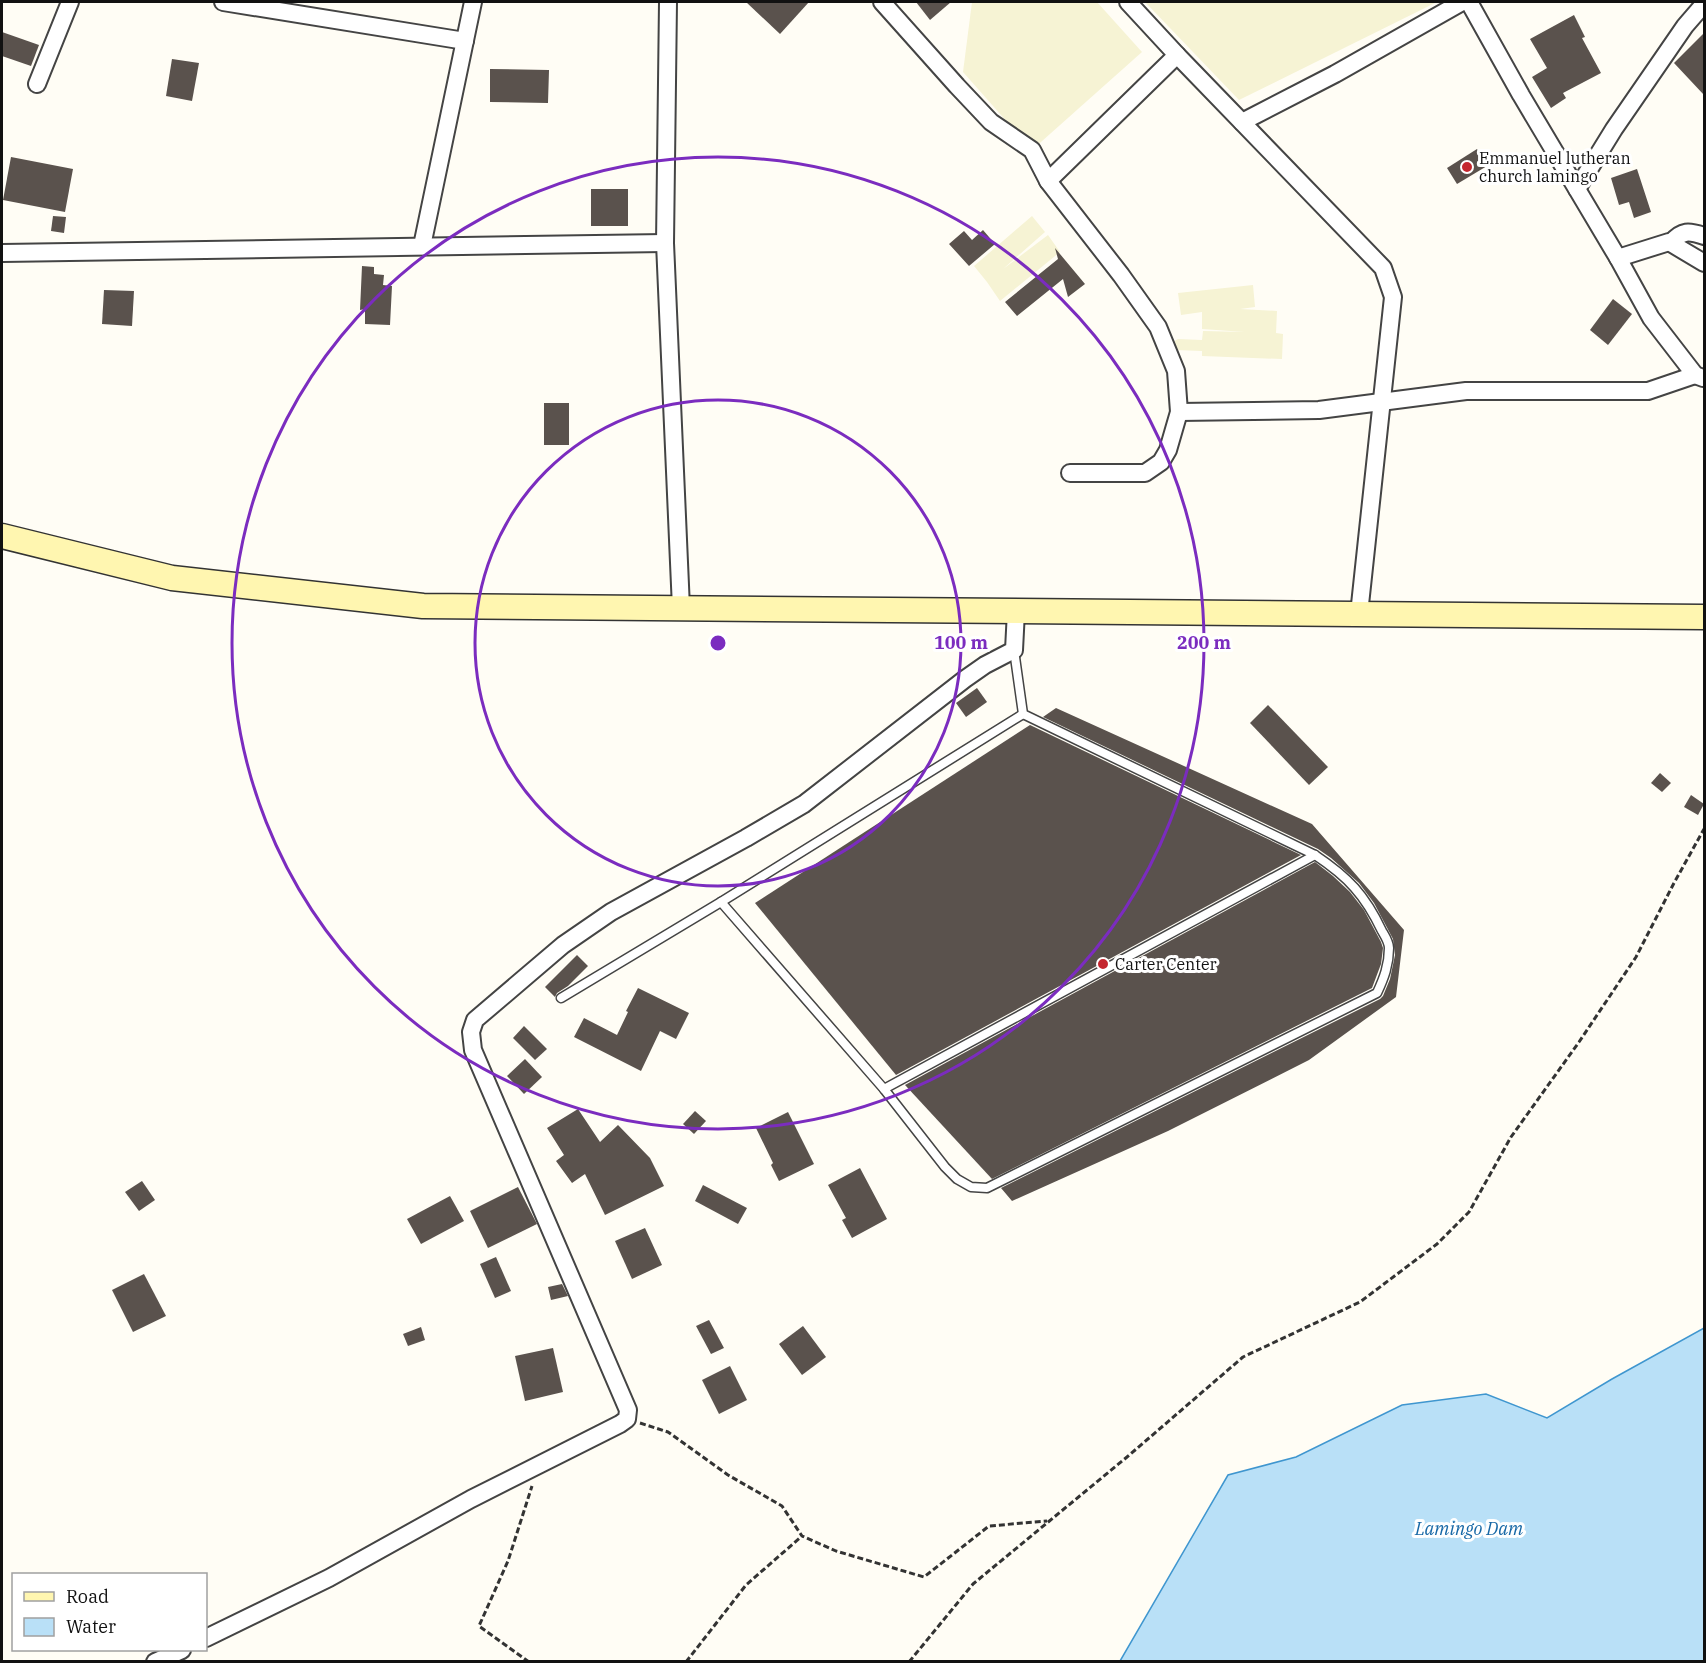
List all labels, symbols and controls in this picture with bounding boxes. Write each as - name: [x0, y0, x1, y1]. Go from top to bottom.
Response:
- place label: Emmanuel lutheran church lamingo: [1479, 148, 1631, 186]
- marker: Emmanuel lutheran church lamingo: [1460, 160, 1474, 174]
- text: 100 m: [934, 631, 989, 654]
- text: 200 m: [1177, 631, 1232, 654]
- centre of rings: [708, 633, 728, 653]
- place label: Carter Center: [1115, 954, 1217, 974]
- marker: Carter Center: [1096, 957, 1110, 971]
- water label: Lamingo Dam: [1414, 1517, 1523, 1540]
- legend: [12, 1573, 207, 1651]
- text: Road: [66, 1585, 109, 1608]
- text: Water: [66, 1615, 116, 1638]

